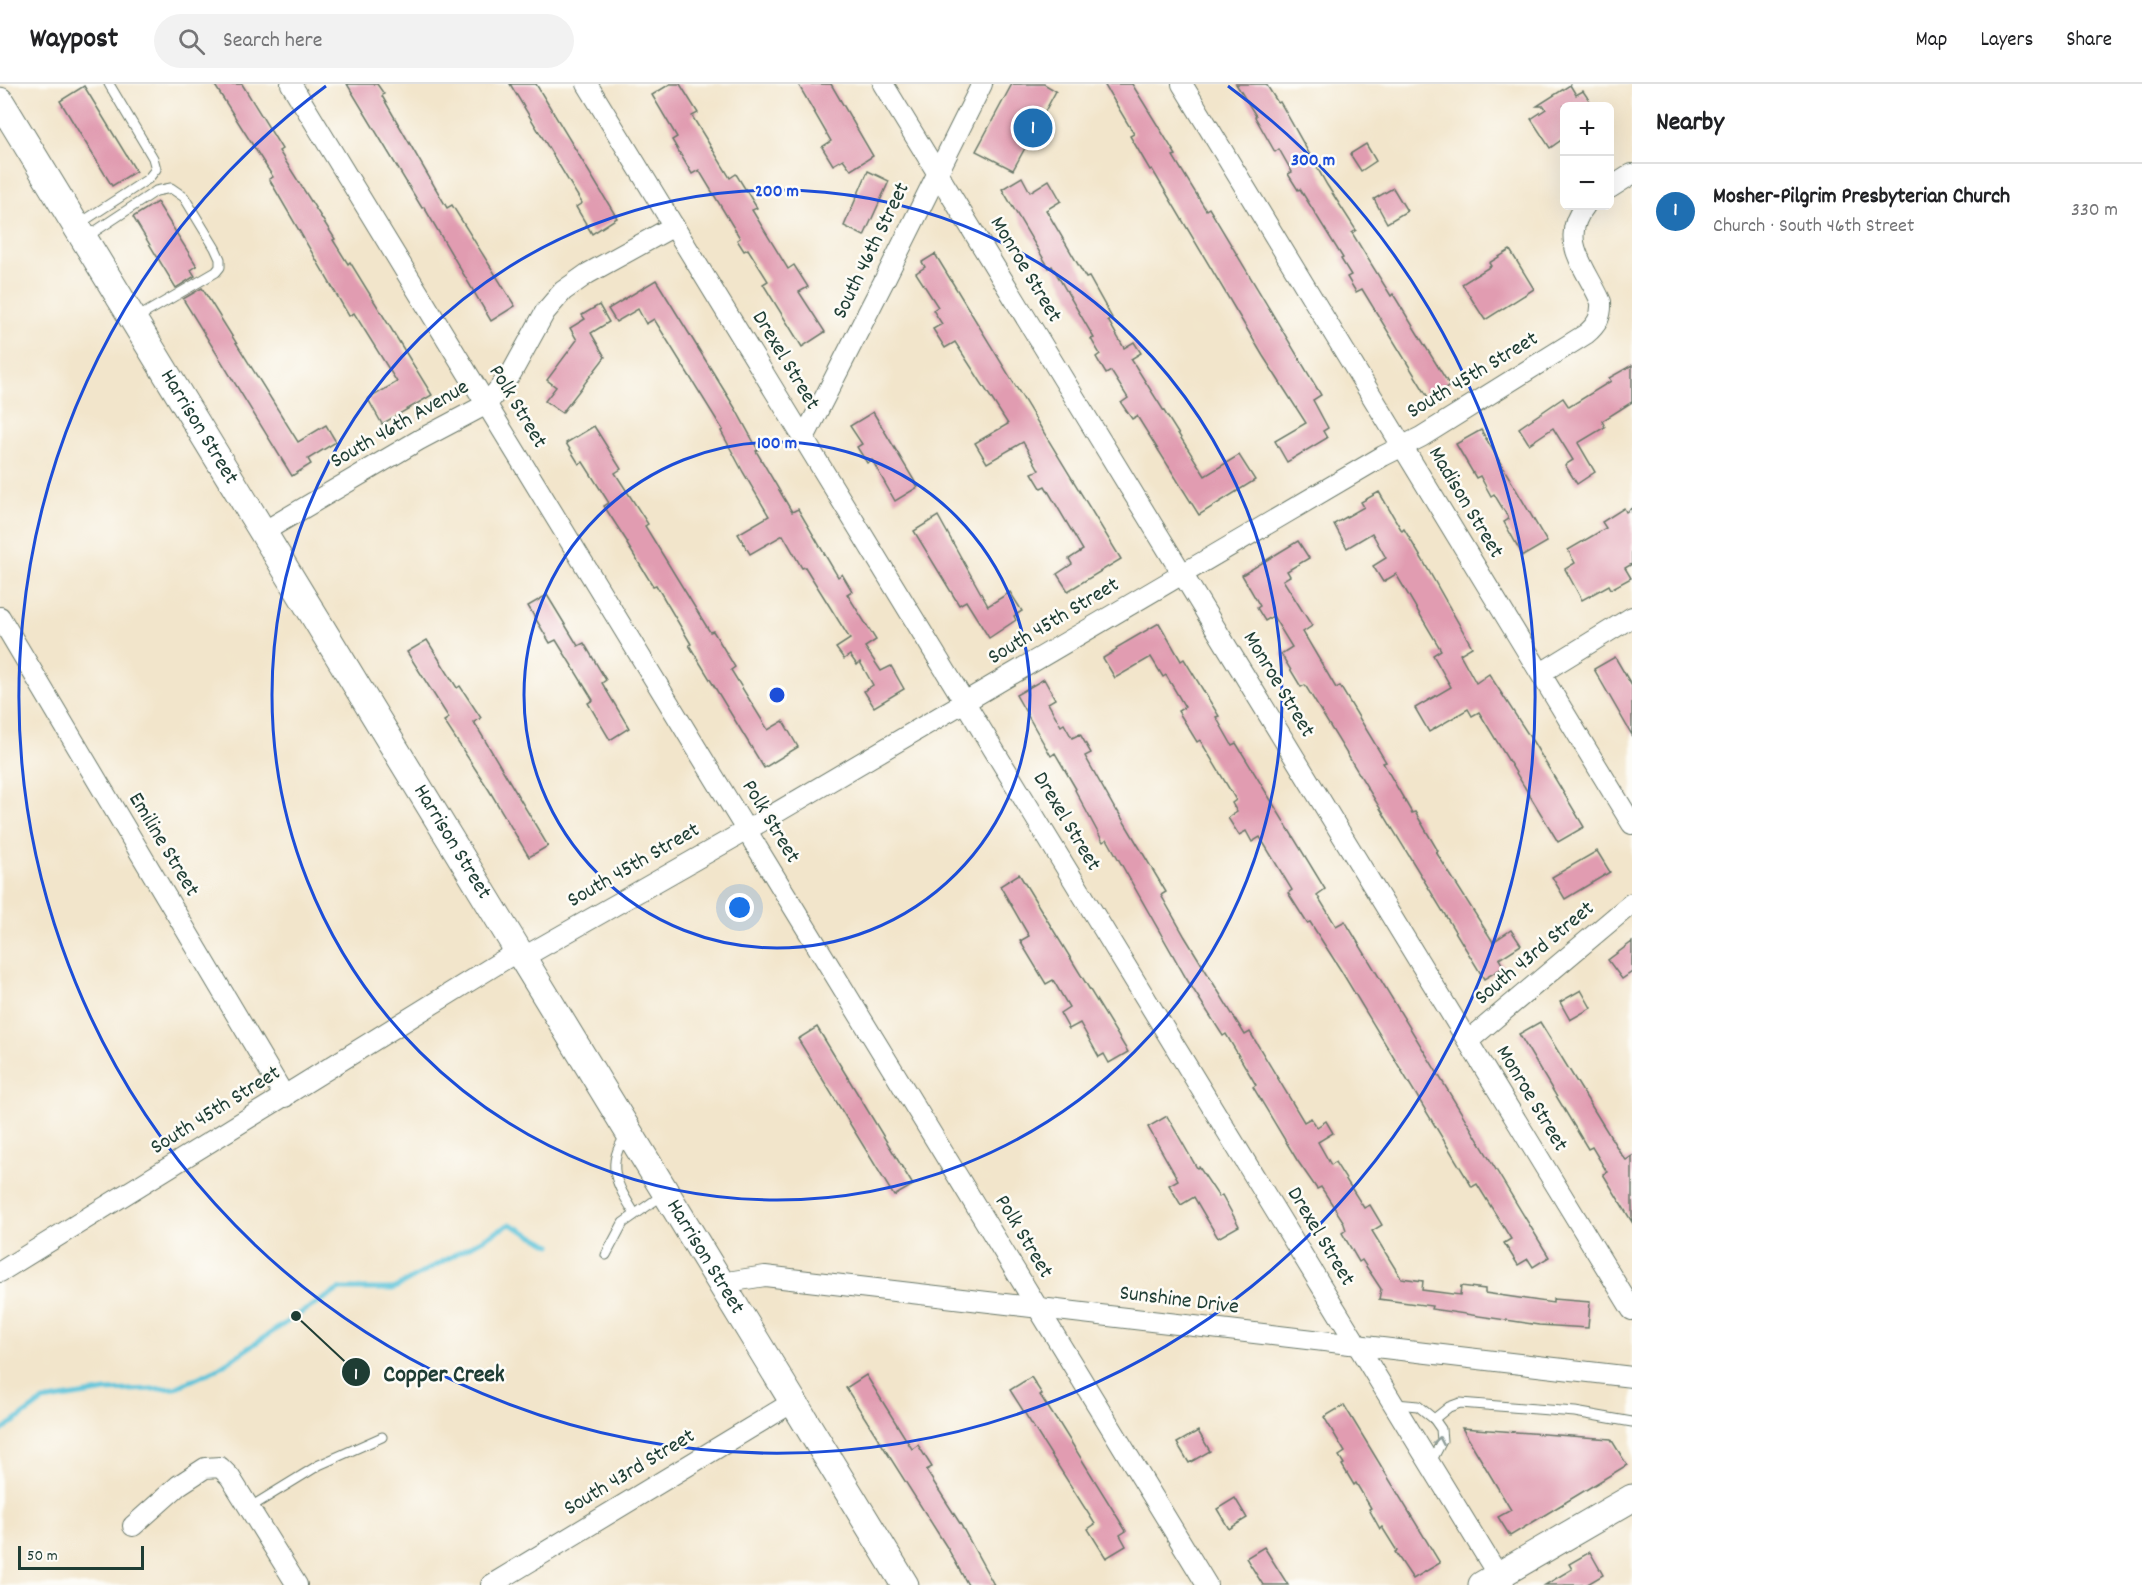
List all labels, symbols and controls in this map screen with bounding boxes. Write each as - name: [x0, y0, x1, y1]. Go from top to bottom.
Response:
- search box: [154, 14, 574, 68]
- text: Waypost: [30, 21, 118, 61]
- icon: search: [175, 25, 208, 58]
- text: Search here: [223, 26, 322, 57]
- text: Map: [1916, 26, 1947, 56]
- text: Layers: [1980, 26, 2033, 56]
- text: Share: [2066, 26, 2112, 56]
- map controls: [1560, 102, 1614, 210]
- button: +: [1560, 102, 1614, 156]
- text: Nearby: [1656, 105, 1724, 142]
- pin: 1: [1014, 106, 1052, 150]
- text: 300 m: [1291, 149, 1335, 174]
- button: −: [1560, 156, 1614, 210]
- street label: South 46th Street: [825, 177, 919, 325]
- text: 200 m: [755, 180, 799, 205]
- text: Mosher-Pilgrim Presbyterian Church: [1713, 182, 2010, 213]
- text: 1: [1673, 197, 1678, 225]
- text: 330 m: [2071, 197, 2118, 225]
- street label: Monroe Street: [981, 211, 1069, 329]
- text: Church · South 46th Street: [1713, 213, 1914, 241]
- street label: Drexel Street: [743, 306, 827, 416]
- street label: South 45th Street: [1401, 325, 1545, 427]
- street label: Polk Street: [480, 359, 554, 455]
- street label: Harrison Street: [152, 364, 246, 491]
- street label: South 46th Avenue: [325, 373, 475, 477]
- text: 100 m: [757, 432, 797, 457]
- street label: Madison Street: [1419, 441, 1511, 565]
- street label: South 45th Street: [982, 571, 1126, 673]
- street label: Monroe Street: [1234, 626, 1322, 744]
- centre of rings: [767, 685, 787, 705]
- street label: Drexel Street: [1024, 767, 1108, 877]
- street label: Polk Street: [733, 774, 807, 870]
- street label: Harrison Street: [405, 779, 499, 906]
- street label: Emiline Street: [120, 787, 206, 903]
- street label: South 45th Street: [562, 816, 706, 916]
- your location: [725, 893, 754, 922]
- street label: South 43rd Street: [1468, 895, 1602, 1013]
- street label: Monroe Street: [1487, 1040, 1575, 1158]
- street label: South 45th Street: [145, 1059, 287, 1163]
- street label: Drexel Street: [1278, 1182, 1362, 1292]
- street label: Polk Street: [986, 1189, 1060, 1285]
- street label: Harrison Street: [658, 1194, 752, 1320]
- street label: Sunshine Drive: [1118, 1278, 1240, 1324]
- callout: Copper Creek: [341, 1351, 517, 1393]
- text: Copper Creek: [383, 1359, 505, 1393]
- text: 1: [354, 1363, 358, 1388]
- street label: South 43rd Street: [559, 1422, 701, 1524]
- one-way arrow: [1433, 1436, 1445, 1446]
- scale bar: [18, 1543, 144, 1570]
- text: 50 m: [27, 1545, 58, 1568]

